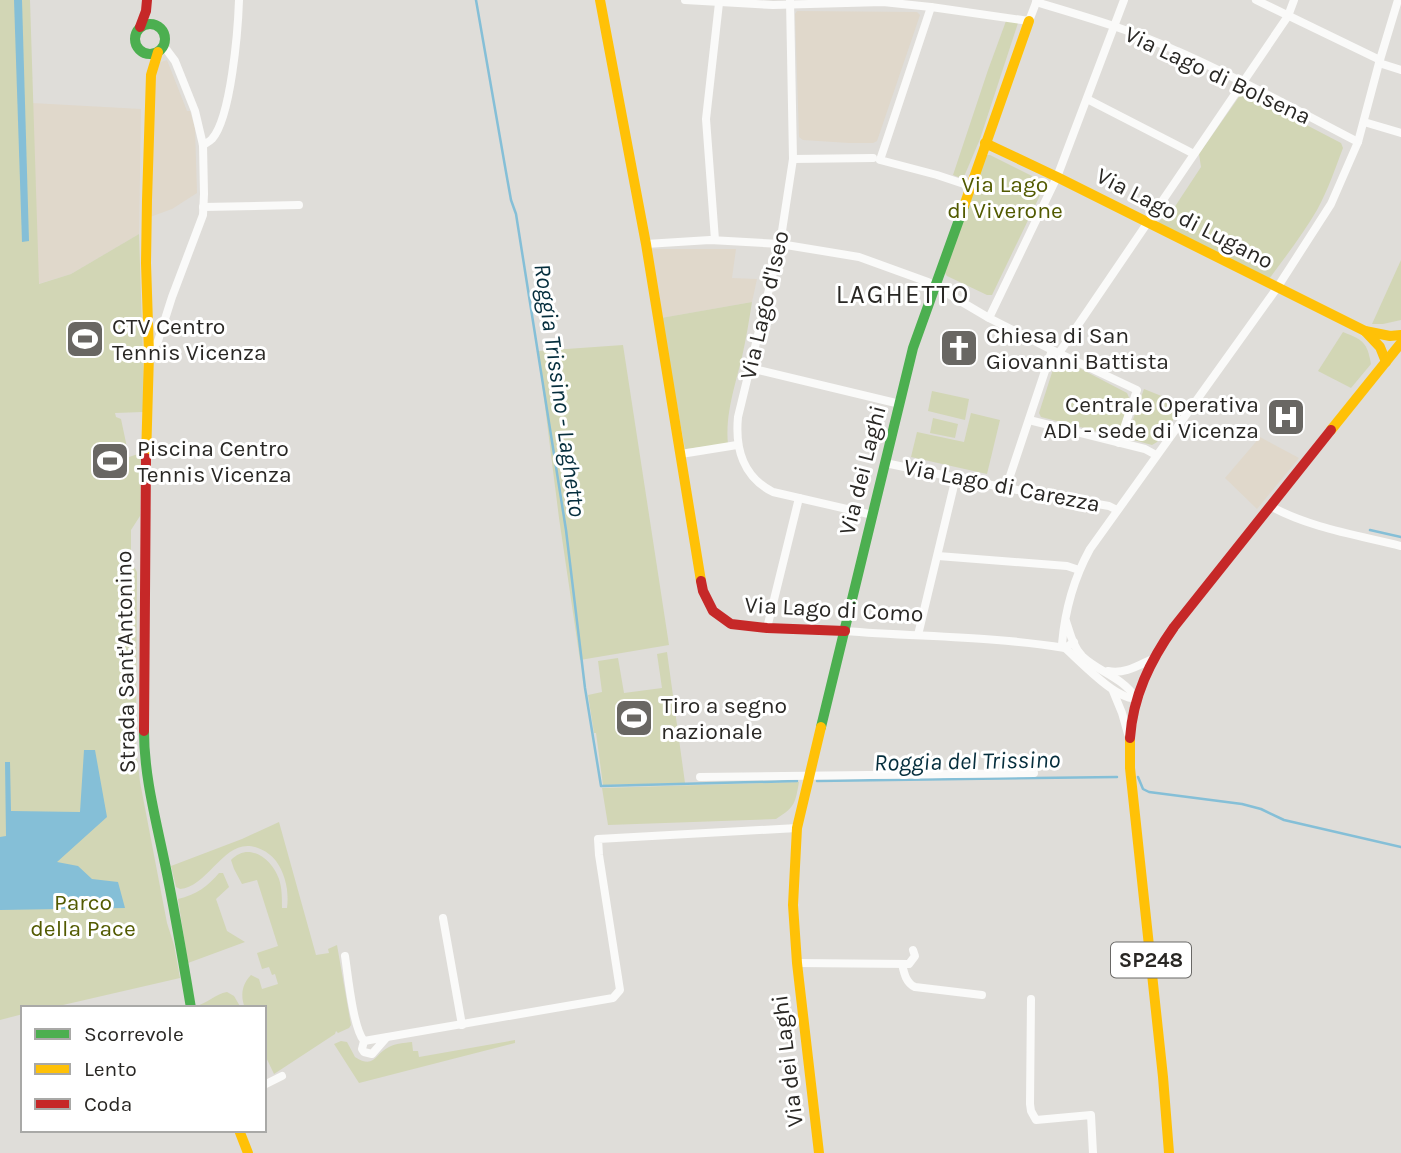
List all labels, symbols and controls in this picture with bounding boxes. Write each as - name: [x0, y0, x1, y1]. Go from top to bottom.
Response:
- street label: Via Lago di Bolsena: [1121, 21, 1315, 130]
- street label: Via Lago di Lugano: [1092, 162, 1278, 275]
- park label: Via Lago di Viverone: [947, 171, 1063, 224]
- street label: Via Lago d'Iseo: [734, 228, 795, 382]
- water label: Roggia Trissino - Laghetto: [528, 262, 592, 519]
- district label: LAGHETTO: [836, 279, 970, 310]
- place label: CTV Centro Tennis Vicenza: [112, 313, 267, 366]
- sports icon: CTV Centro Tennis Vicenza: [64, 318, 106, 360]
- place label: Chiesa di San Giovanni Battista: [986, 322, 1169, 375]
- church icon: Chiesa di San Giovanni Battista: [938, 327, 980, 369]
- place label: Centrale Operativa ADI - sede di Vicenza: [1044, 391, 1259, 444]
- hospital icon: Centrale Operativa ADI - sede di Vicenza: [1265, 396, 1307, 438]
- street label: Via dei Laghi: [833, 402, 892, 538]
- place label: Piscina Centro Tennis Vicenza: [137, 435, 292, 488]
- sports icon: Piscina Centro Tennis Vicenza: [89, 440, 131, 482]
- street label: Via Lago di Carezza: [901, 453, 1102, 518]
- street label: Strada Sant'Antonino: [110, 550, 141, 774]
- street label: Via Lago di Como: [744, 591, 924, 628]
- place label: Tiro a segno nazionale: [661, 692, 787, 745]
- sports icon: Tiro a segno nazionale: [613, 697, 655, 739]
- water label: Roggia del Trissino: [874, 745, 1061, 777]
- park label: Parco della Pace: [30, 889, 136, 942]
- road number: SP248: [1111, 942, 1191, 978]
- street label: Via dei Laghi: [766, 993, 809, 1128]
- legend: [21, 1006, 266, 1132]
- text: Scorrevole: [84, 1022, 184, 1046]
- text: Lento: [84, 1057, 137, 1081]
- text: Coda: [84, 1092, 132, 1116]

